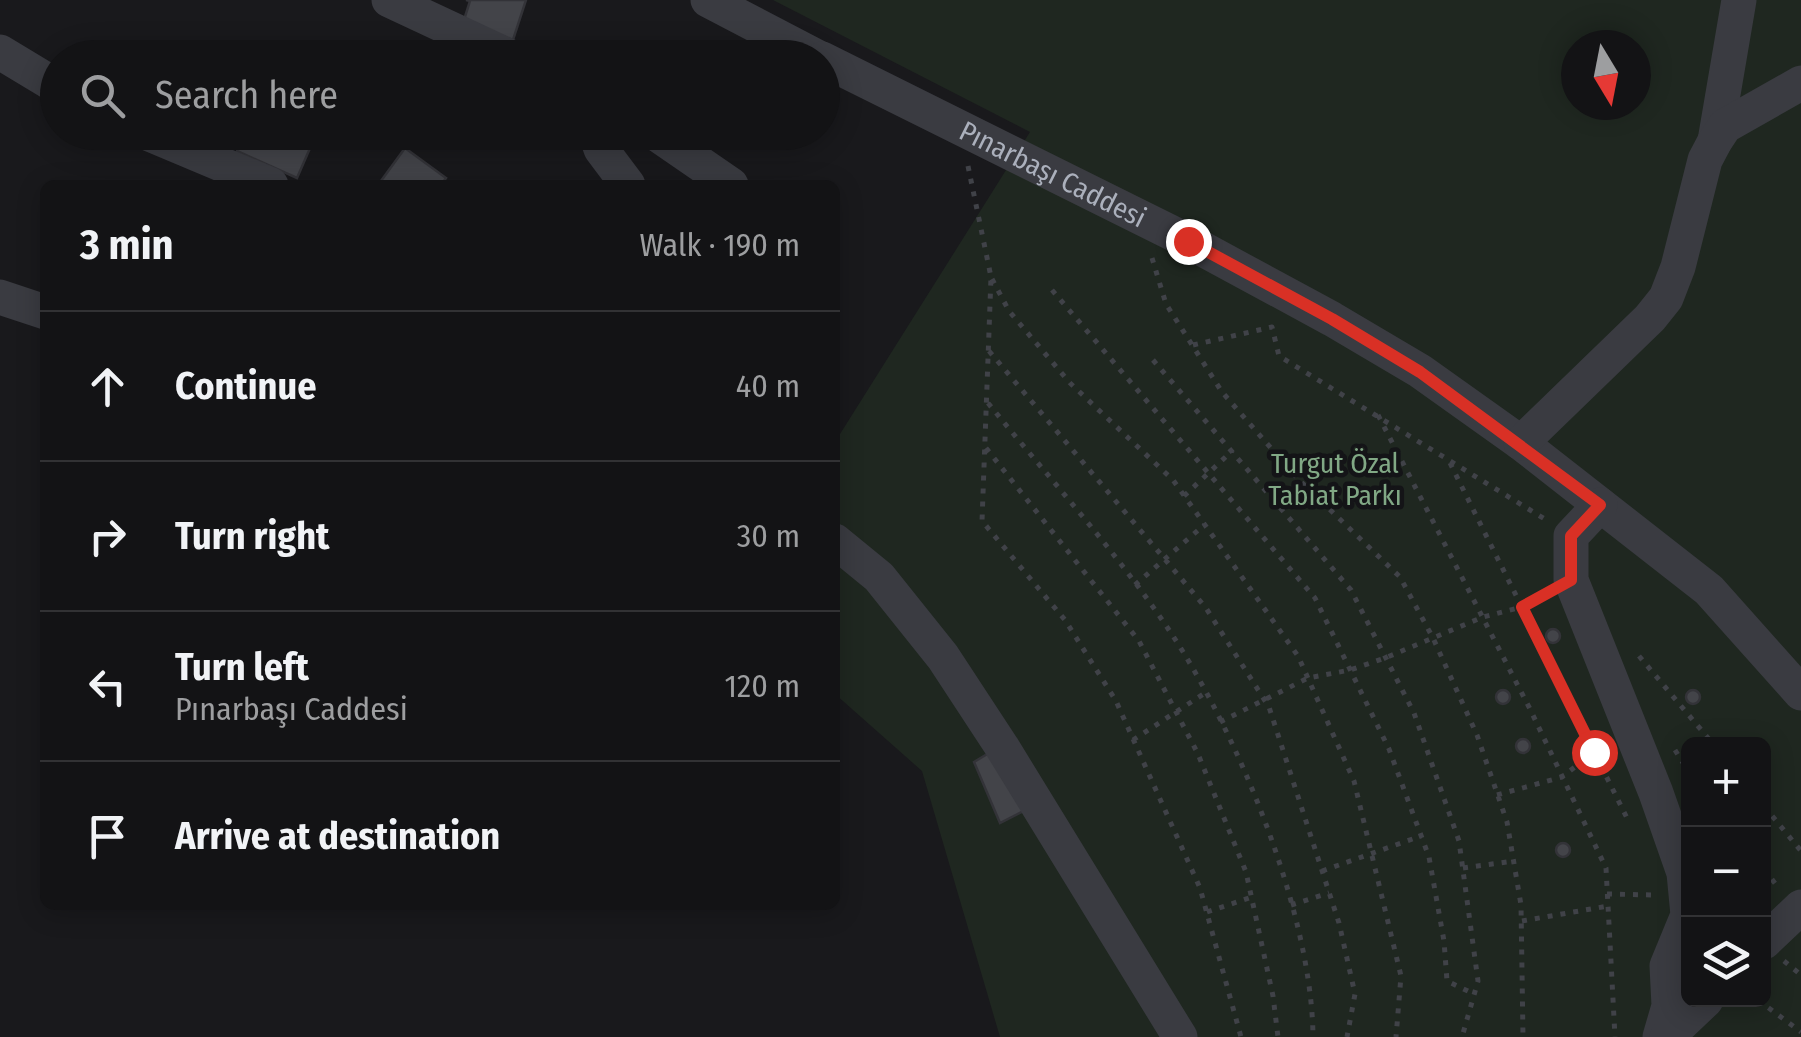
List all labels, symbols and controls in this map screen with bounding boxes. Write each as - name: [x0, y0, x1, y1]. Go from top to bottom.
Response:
- north arrow: [1561, 30, 1651, 120]
- search box: [40, 40, 840, 150]
- icon: search: [75, 68, 130, 123]
- text: Search here: [155, 72, 338, 118]
- street label: Pınarbaşı Caddesi: [954, 114, 1151, 234]
- route end: [1166, 219, 1212, 265]
- text: 3 min: [80, 220, 174, 270]
- text: Walk · 190 m: [640, 226, 800, 264]
- icon: ahead: [80, 359, 135, 414]
- text: Continue: [175, 363, 316, 409]
- text: 40 m: [736, 367, 800, 405]
- park label: Turgut Özal Tabiat Parkı: [1268, 447, 1402, 512]
- icon: right: [80, 509, 135, 564]
- text: Turn right: [175, 513, 329, 559]
- text: 30 m: [737, 517, 800, 555]
- text: Turn left: [175, 644, 309, 690]
- icon: left: [80, 659, 135, 714]
- text: 120 m: [725, 667, 800, 705]
- text: Pınarbaşı Caddesi: [175, 690, 408, 728]
- route start: [1572, 730, 1618, 776]
- map controls: [1681, 737, 1771, 1007]
- button: +: [1681, 737, 1771, 827]
- icon: arrive: [80, 809, 135, 864]
- text: Arrive at destination: [175, 813, 500, 859]
- button: −: [1681, 827, 1771, 917]
- button: layers: [1681, 917, 1771, 1007]

